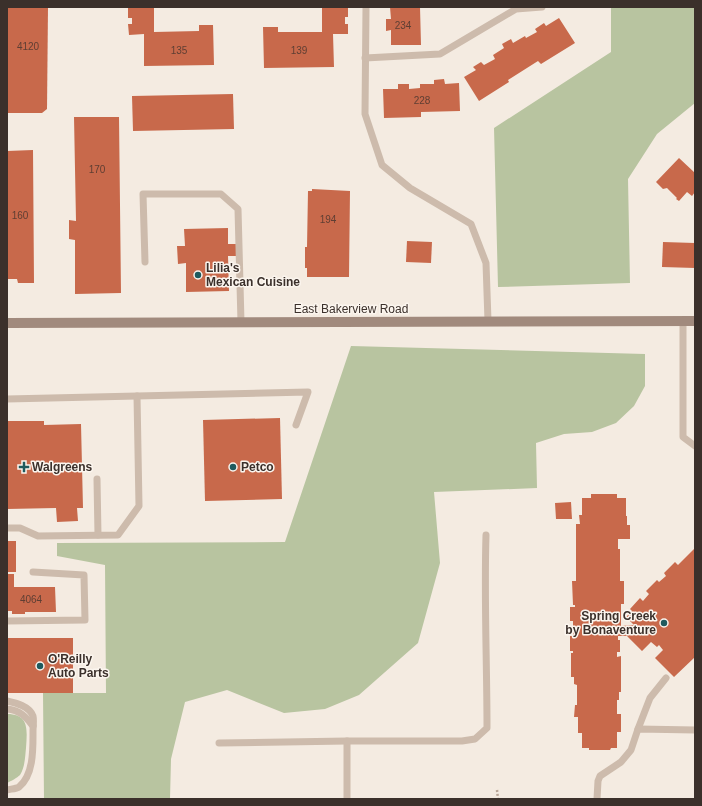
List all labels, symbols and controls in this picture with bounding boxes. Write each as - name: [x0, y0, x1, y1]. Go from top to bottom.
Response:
- house number: 234: [395, 20, 412, 31]
- house number: 4120: [17, 41, 40, 52]
- house number: 135: [171, 45, 188, 56]
- house number: 139: [291, 45, 308, 56]
- house number: 228: [414, 95, 431, 106]
- house number: 170: [89, 164, 106, 175]
- house number: 160: [12, 210, 29, 221]
- house number: 194: [320, 214, 337, 225]
- place label: Lilia's Mexican Cuisine: [206, 261, 300, 289]
- marker: Lilia's Mexican Cuisine: [193, 270, 203, 280]
- street label: East Bakerview Road: [294, 302, 408, 316]
- place label: Walgreens: [32, 460, 93, 474]
- place label: Petco: [241, 460, 274, 474]
- marker: Walgreens: [19, 462, 29, 472]
- marker: Petco: [228, 462, 238, 472]
- house number: 4064: [20, 594, 43, 605]
- place label: Spring Creek by Bonaventure: [565, 609, 656, 637]
- marker: Spring Creek by Bonaventure: [659, 618, 669, 628]
- place label: O'Reilly Auto Parts: [48, 652, 109, 680]
- marker: O'Reilly Auto Parts: [35, 661, 45, 671]

